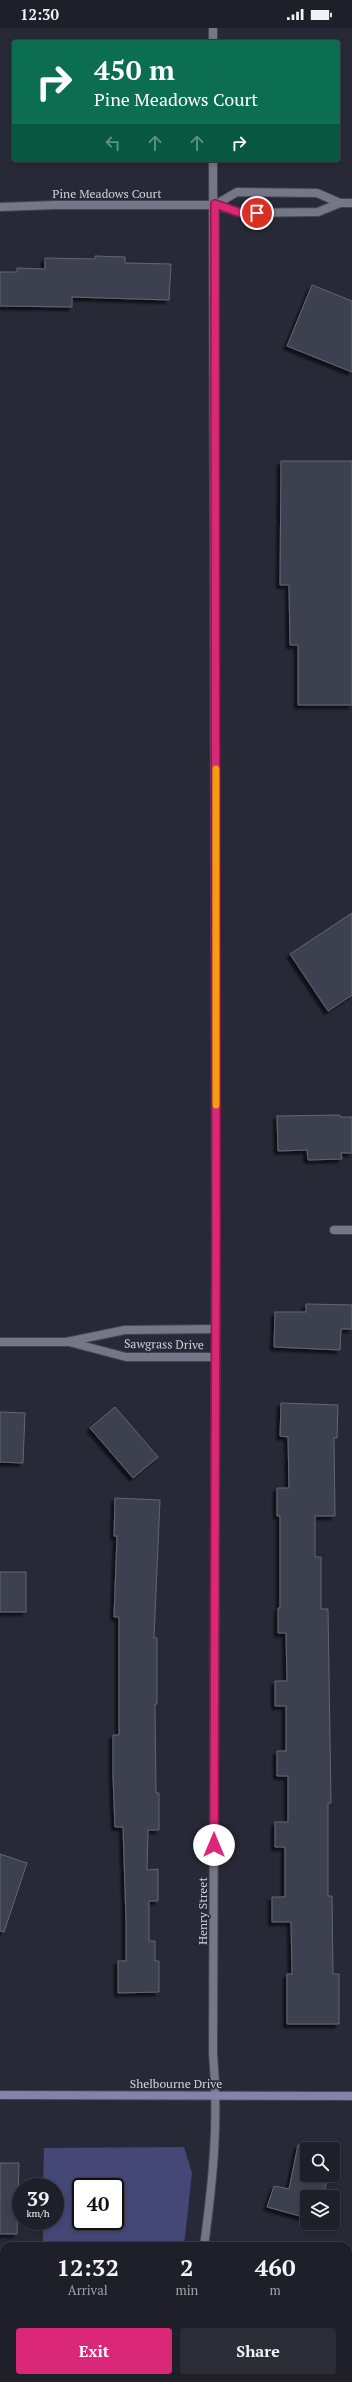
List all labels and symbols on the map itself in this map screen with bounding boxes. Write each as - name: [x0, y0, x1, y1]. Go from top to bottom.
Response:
- street label: Pine Meadows Court: [52, 186, 162, 201]
- pin: [240, 196, 274, 230]
- street label: Sawgrass Drive: [124, 1336, 204, 1352]
- position arrow: [193, 1824, 235, 1866]
- street label: Henry Street: [195, 1877, 210, 1945]
- street label: Shelbourne Drive: [130, 2076, 222, 2091]
- speed limit sign: 40: [72, 2178, 124, 2230]

